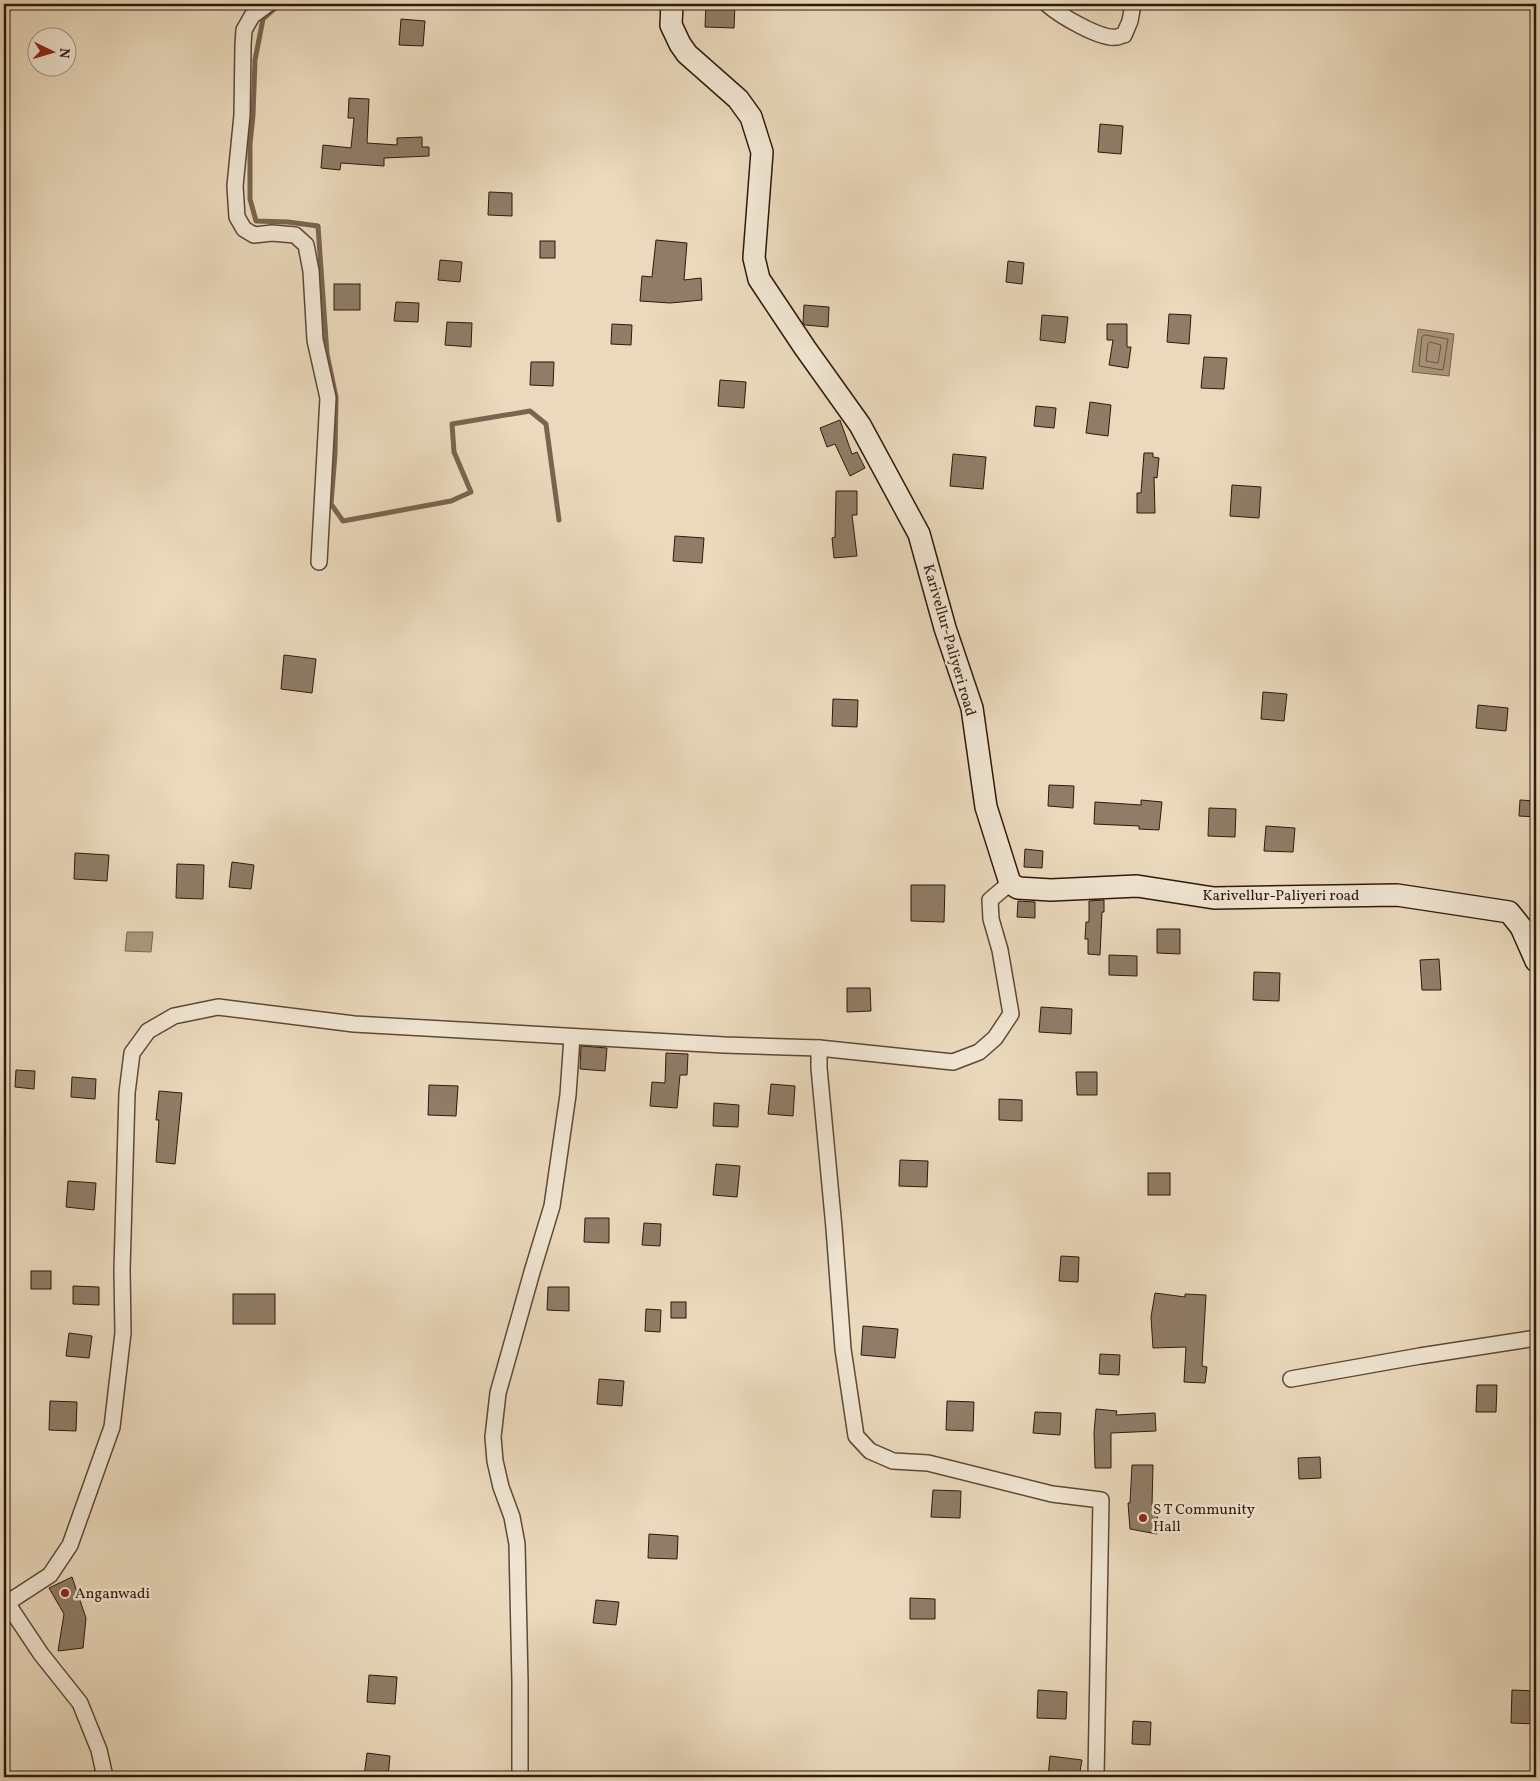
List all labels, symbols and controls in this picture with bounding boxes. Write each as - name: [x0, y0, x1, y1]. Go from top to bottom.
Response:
- north arrow: [28, 28, 78, 78]
- text: N: [54, 47, 73, 59]
- street label: Karivellur-Paliyeri road: [917, 562, 980, 719]
- street label: Karivellur-Paliyeri road: [1202, 886, 1360, 907]
- place label: S T Community Hall: [1153, 1500, 1255, 1538]
- marker: S T Community Hall: [1137, 1512, 1149, 1524]
- place label: Anganwadi: [75, 1584, 150, 1605]
- marker: Anganwadi: [59, 1587, 71, 1599]

